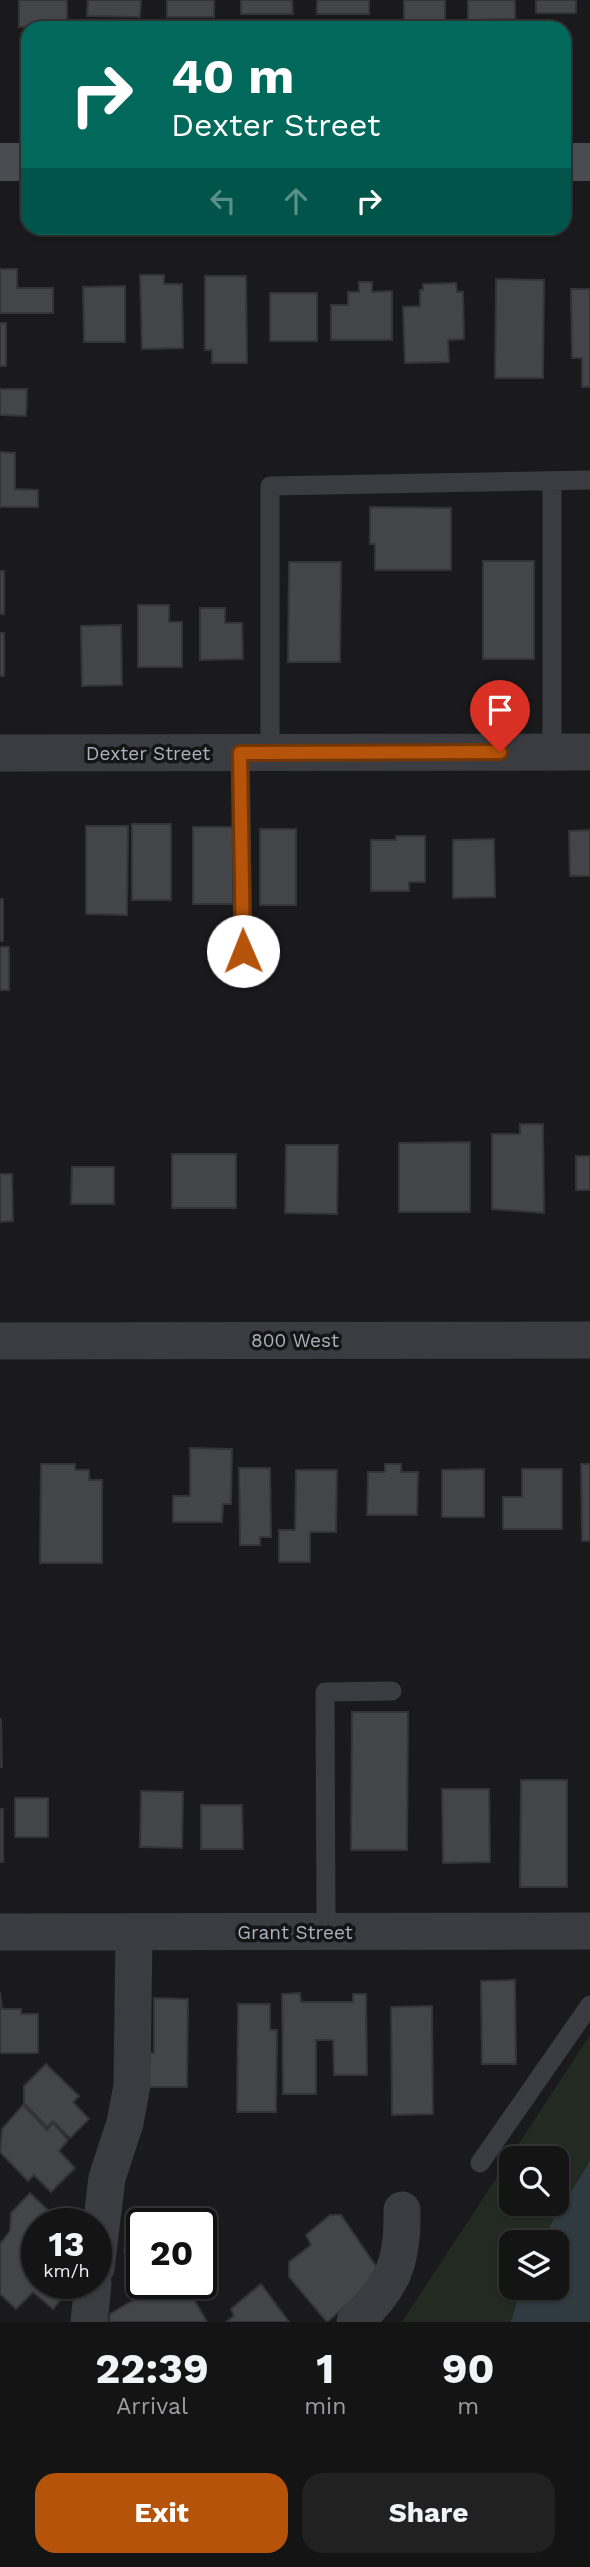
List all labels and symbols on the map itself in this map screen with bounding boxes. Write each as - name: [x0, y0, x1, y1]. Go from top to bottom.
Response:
- pin: [470, 680, 530, 752]
- street label: Dexter Street: [86, 742, 210, 765]
- position arrow: [206, 914, 280, 988]
- street label: 800 West: [251, 1329, 339, 1352]
- street label: Grant Street: [237, 1921, 353, 1944]
- speed limit sign: 20: [126, 2208, 217, 2299]

